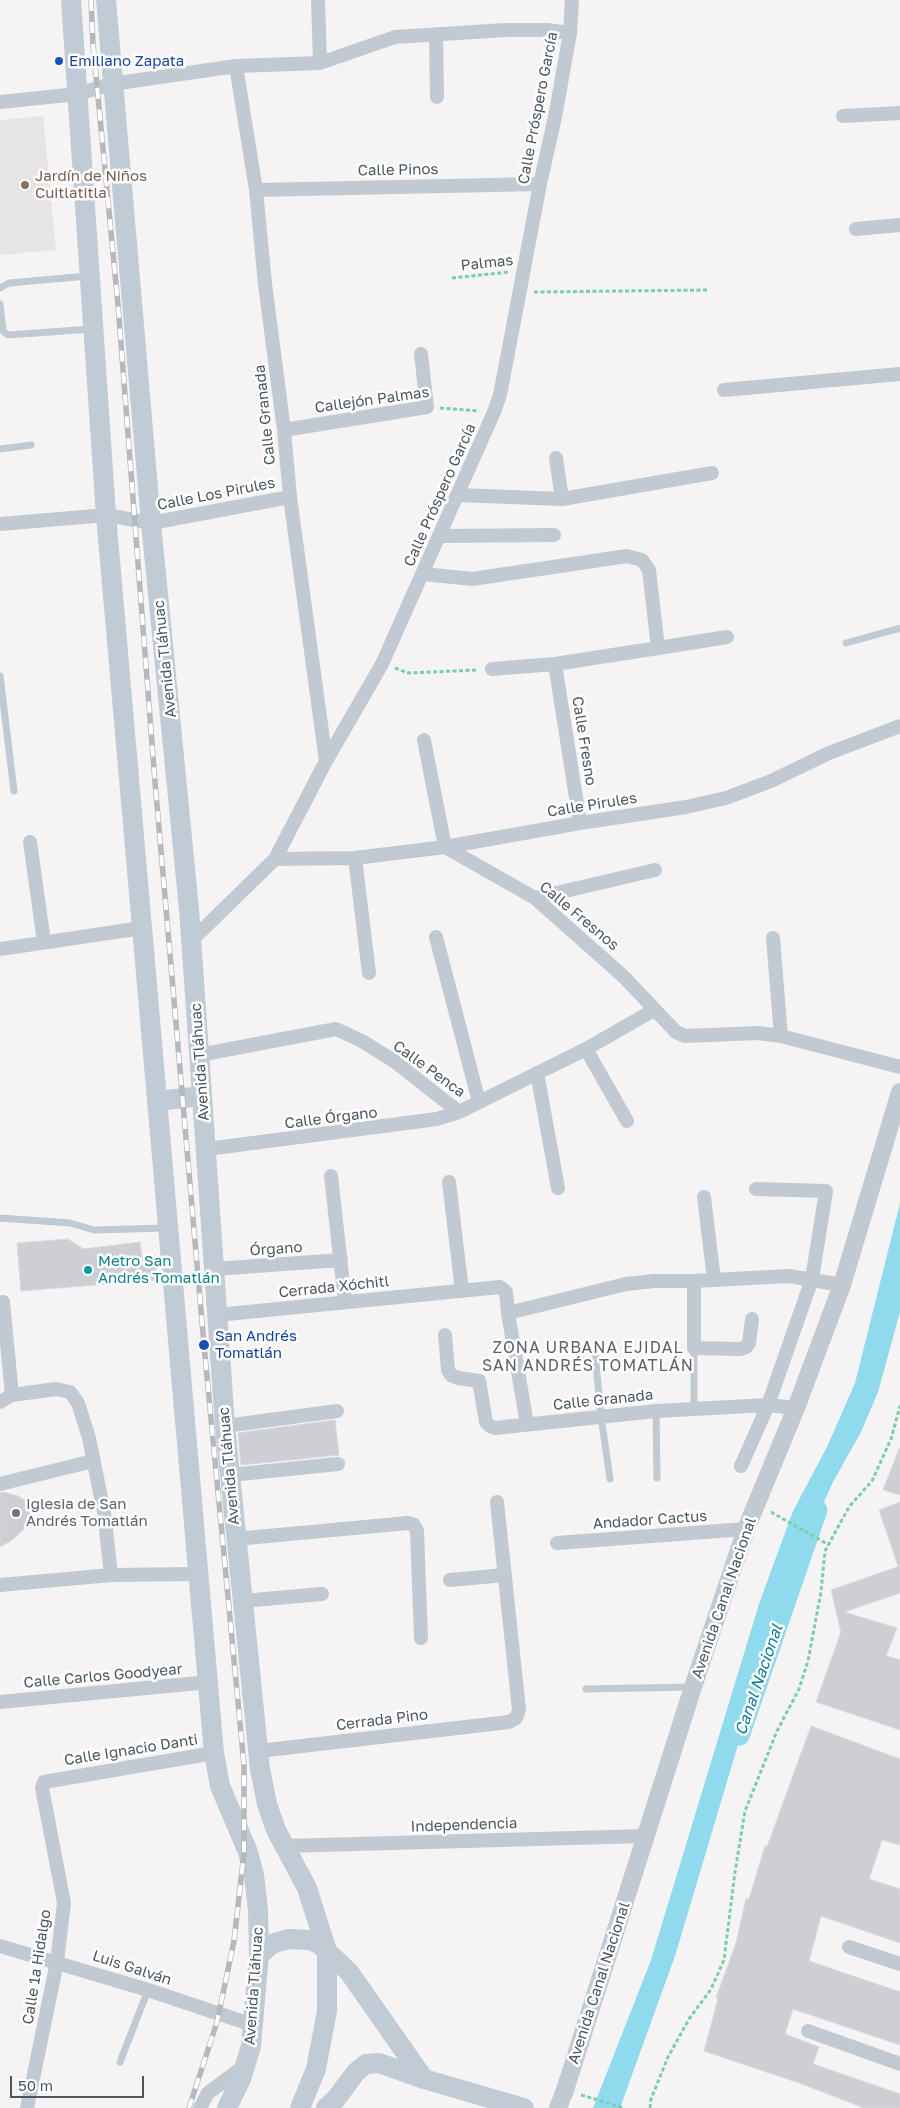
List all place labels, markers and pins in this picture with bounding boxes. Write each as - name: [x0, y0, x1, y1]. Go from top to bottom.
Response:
- place label: Emiliano Zapata: [69, 52, 184, 70]
- marker: Emiliano Zapata: [53, 55, 65, 67]
- place label: Jardín de Niños Cuitlatitla: [35, 167, 147, 202]
- marker: Jardín de Niños Cuitlatitla: [19, 179, 31, 191]
- place label: Metro San Andrés Tomatlán: [98, 1252, 220, 1287]
- marker: Metro San Andrés Tomatlán: [82, 1264, 94, 1276]
- place label: San Andrés Tomatlán: [215, 1327, 297, 1362]
- marker: San Andrés Tomatlán: [197, 1338, 211, 1352]
- place label: Iglesia de San Andrés Tomatlán: [26, 1495, 148, 1530]
- marker: Iglesia de San Andrés Tomatlán: [10, 1507, 22, 1519]

